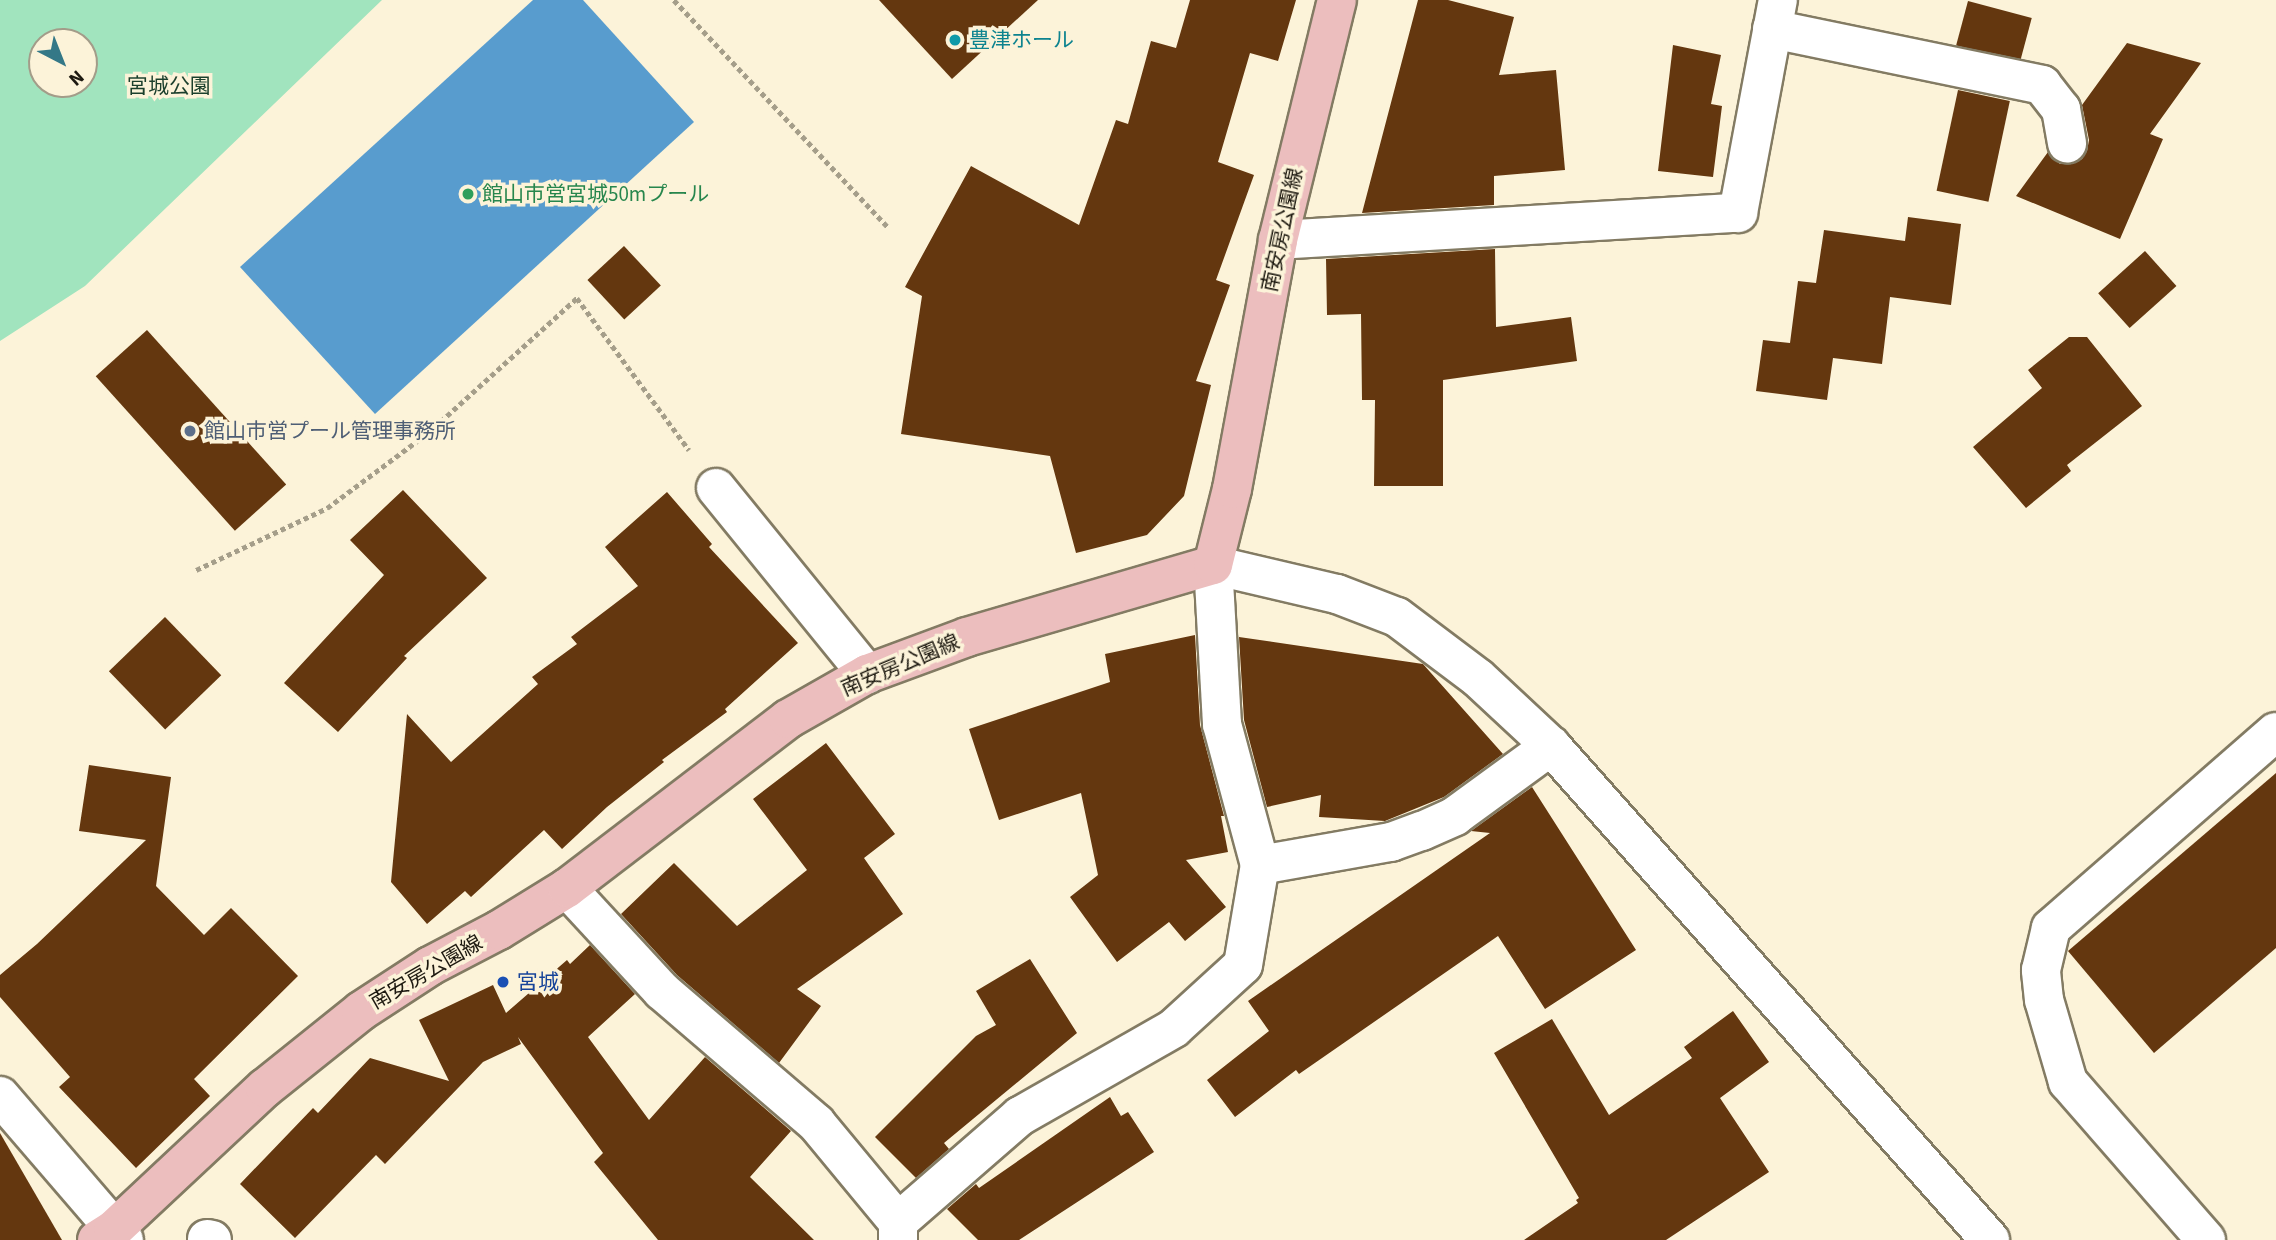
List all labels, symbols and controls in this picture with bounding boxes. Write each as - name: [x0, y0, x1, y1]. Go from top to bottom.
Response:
- place label: 豊津ホール: [969, 27, 1074, 53]
- north arrow: [28, 28, 98, 98]
- marker: 豊津ホール: [947, 32, 963, 48]
- text: N: [62, 63, 90, 92]
- park label: 宮城公園: [127, 73, 211, 99]
- street label: 南安房公園線: [1257, 166, 1307, 294]
- place label: 館山市営宮城50mプール: [482, 181, 709, 207]
- marker: 館山市営宮城50mプール: [460, 186, 476, 202]
- place label: 館山市営プール管理事務所: [204, 418, 456, 444]
- marker: 館山市営プール管理事務所: [182, 423, 198, 439]
- street label: 南安房公園線: [837, 629, 963, 701]
- street label: 南安房公園線: [365, 930, 487, 1014]
- place label: 宮城: [517, 969, 559, 995]
- marker: 宮城: [495, 974, 511, 990]

